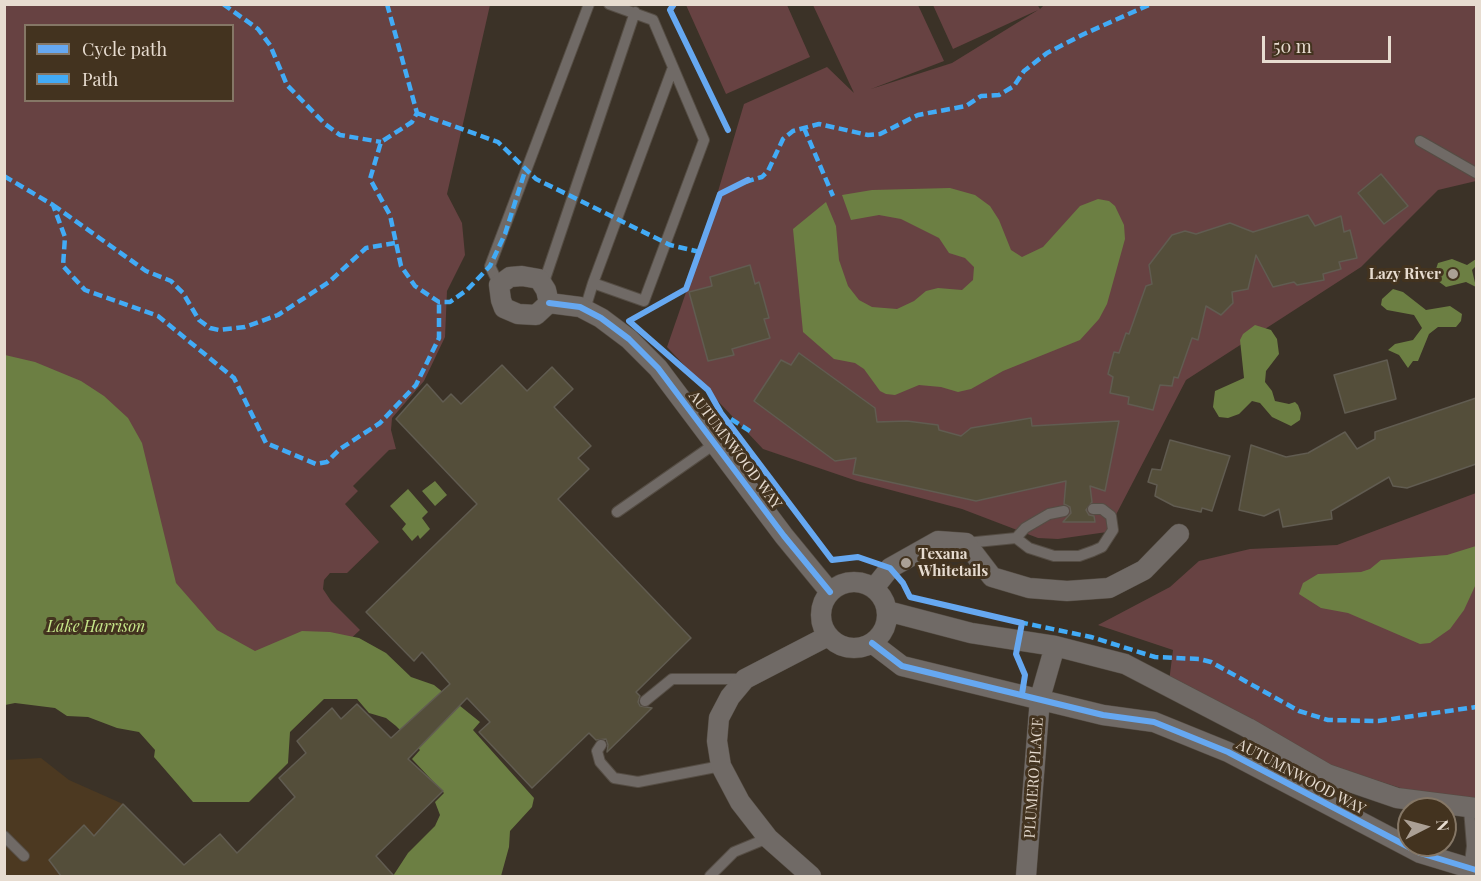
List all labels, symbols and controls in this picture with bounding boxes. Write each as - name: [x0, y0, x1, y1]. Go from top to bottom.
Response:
- legend: [24, 24, 234, 102]
- scale bar: [1265, 24, 1394, 62]
- text: 50 m: [1273, 34, 1312, 58]
- text: Cycle path: [82, 37, 167, 61]
- text: Path: [82, 67, 118, 91]
- place label: Lazy River: [1369, 265, 1441, 283]
- marker: Lazy River: [1446, 267, 1460, 281]
- street label: AUTUMNWOOD WAY: [685, 387, 785, 513]
- place label: Texana Whitetails: [918, 545, 988, 580]
- marker: Texana Whitetails: [899, 556, 913, 570]
- water label: Lake Harrison: [47, 617, 145, 637]
- street label: PLUMERO PLACE: [1021, 717, 1047, 839]
- street label: AUTUMNWOOD WAY: [1234, 735, 1368, 819]
- north arrow: [1397, 797, 1457, 857]
- text: N: [1432, 818, 1454, 832]

